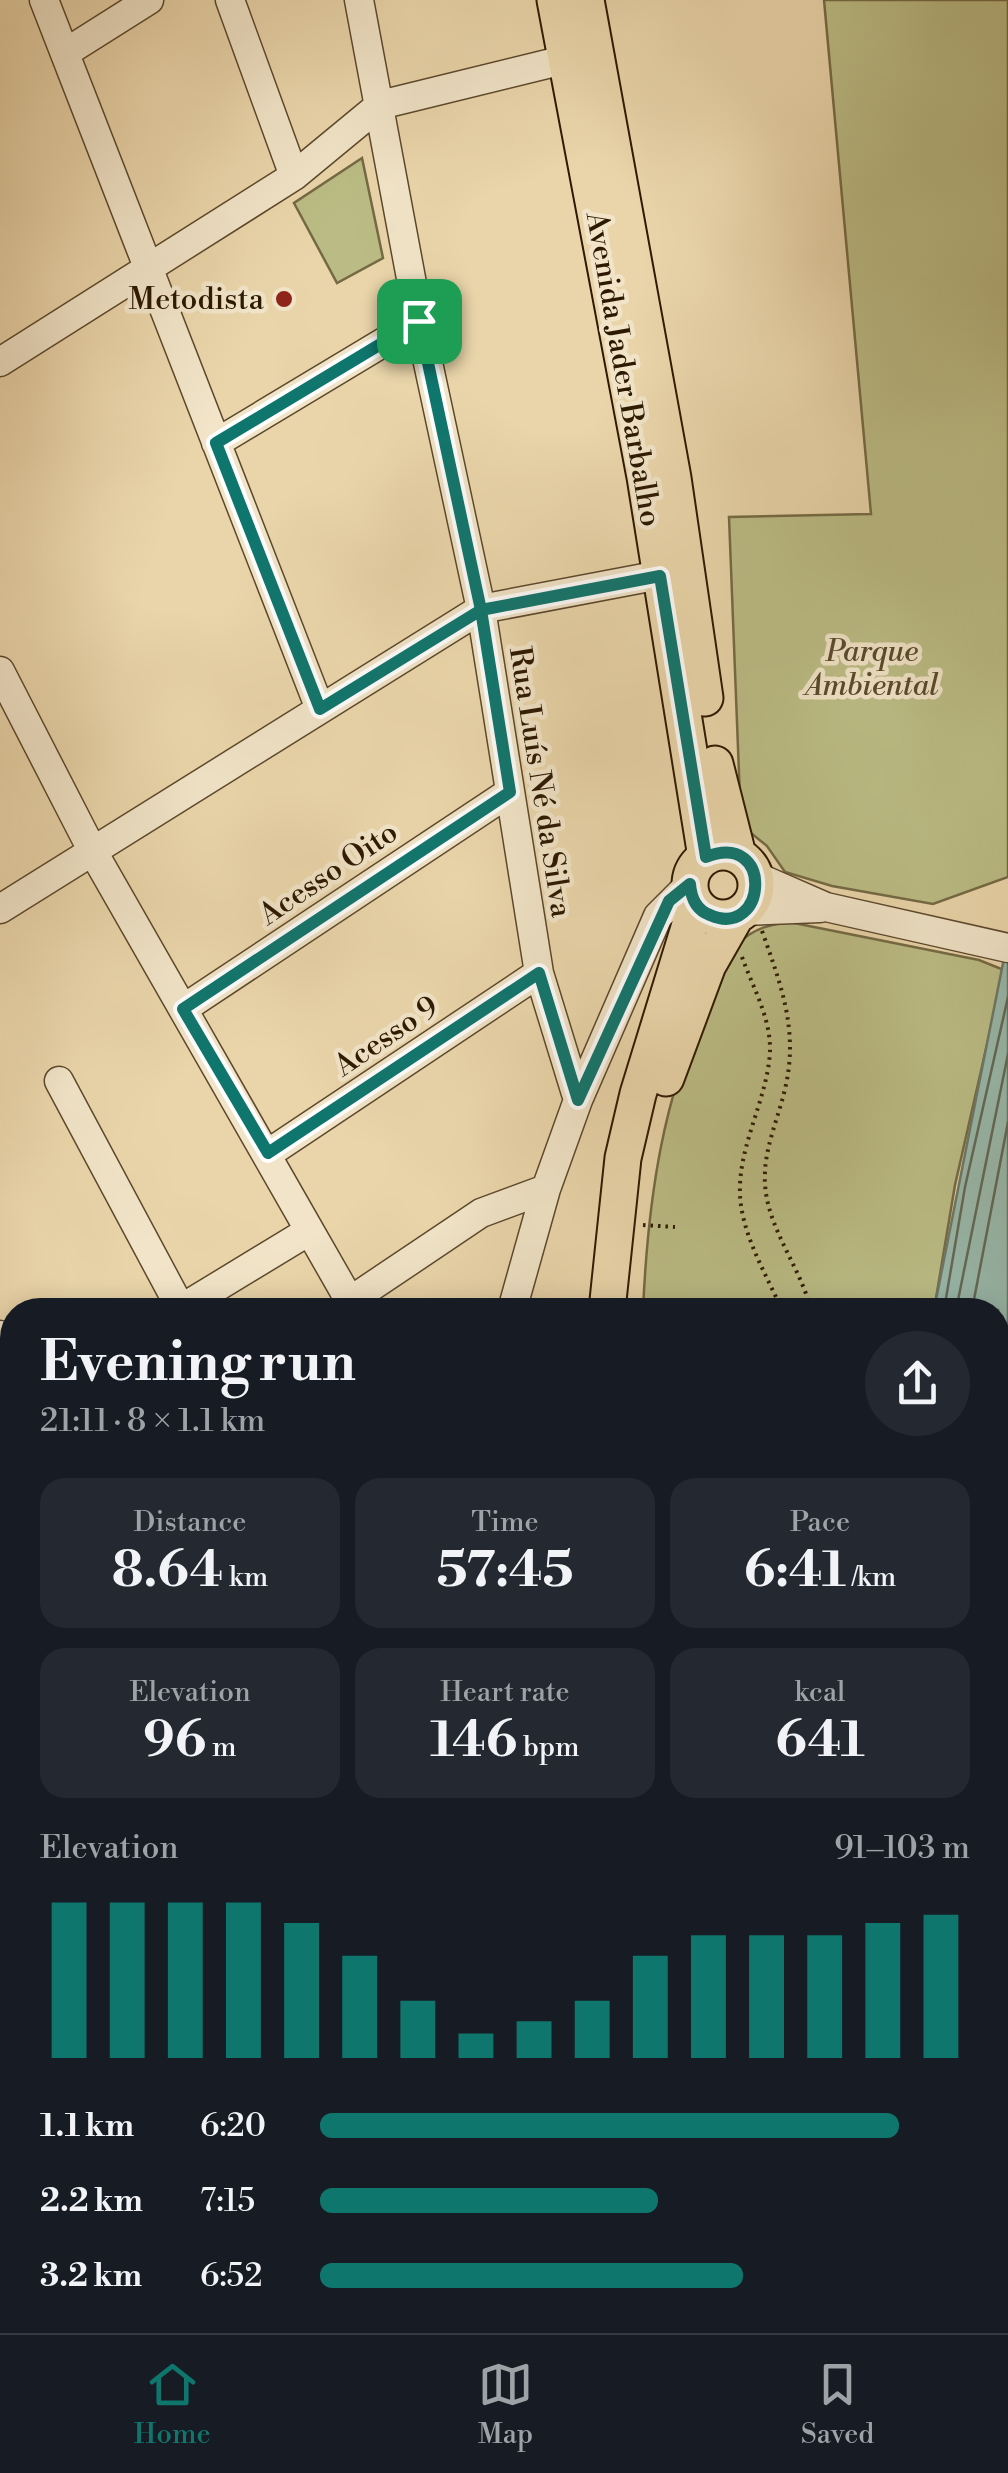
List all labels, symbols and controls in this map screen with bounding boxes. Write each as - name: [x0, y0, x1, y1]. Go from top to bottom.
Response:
- street label: Avenida Jader Barbalho: [576, 208, 669, 530]
- pin: [377, 279, 462, 364]
- place label: Metodista: [129, 281, 265, 319]
- marker: Metodista: [273, 288, 295, 310]
- icon: arrive: [392, 294, 447, 349]
- park label: Parque Ambiental: [802, 633, 939, 705]
- street label: Rua Luís Né da Silva: [500, 644, 580, 921]
- street label: Acesso Oito: [251, 813, 405, 935]
- street label: Acesso 9: [326, 988, 446, 1086]
- text: Evening run: [40, 1329, 356, 1398]
- button: share: [865, 1331, 970, 1436]
- text: 21:11 · 8 × 1.1 km: [40, 1401, 265, 1441]
- text: Distance: [134, 1505, 246, 1540]
- text: Time: [471, 1505, 539, 1540]
- text: Pace: [790, 1505, 850, 1540]
- text: 8.64: [112, 1540, 223, 1602]
- text: 57:45: [437, 1540, 573, 1602]
- text: 6:41: [744, 1540, 846, 1602]
- text: km: [223, 1560, 268, 1595]
- text: /km: [846, 1560, 896, 1595]
- text: Elevation: [129, 1675, 251, 1710]
- text: Heart rate: [440, 1675, 570, 1710]
- text: kcal: [795, 1675, 845, 1710]
- text: 96: [143, 1710, 206, 1772]
- text: 146: [430, 1710, 517, 1772]
- text: 641: [775, 1710, 865, 1772]
- text: m: [206, 1730, 237, 1765]
- text: bpm: [517, 1730, 580, 1765]
- text: Elevation: [40, 1828, 179, 1868]
- text: 91–103 m: [834, 1828, 970, 1868]
- text: 1.1 km: [40, 2106, 134, 2146]
- text: 6:20: [200, 2106, 266, 2146]
- text: 2.2 km: [40, 2181, 143, 2221]
- text: 7:15: [200, 2181, 255, 2221]
- text: 3.2 km: [40, 2256, 142, 2296]
- text: 6:52: [200, 2256, 263, 2296]
- tab: Home: [134, 2357, 211, 2452]
- tab: Map: [478, 2357, 533, 2452]
- tab: Saved: [801, 2357, 874, 2452]

